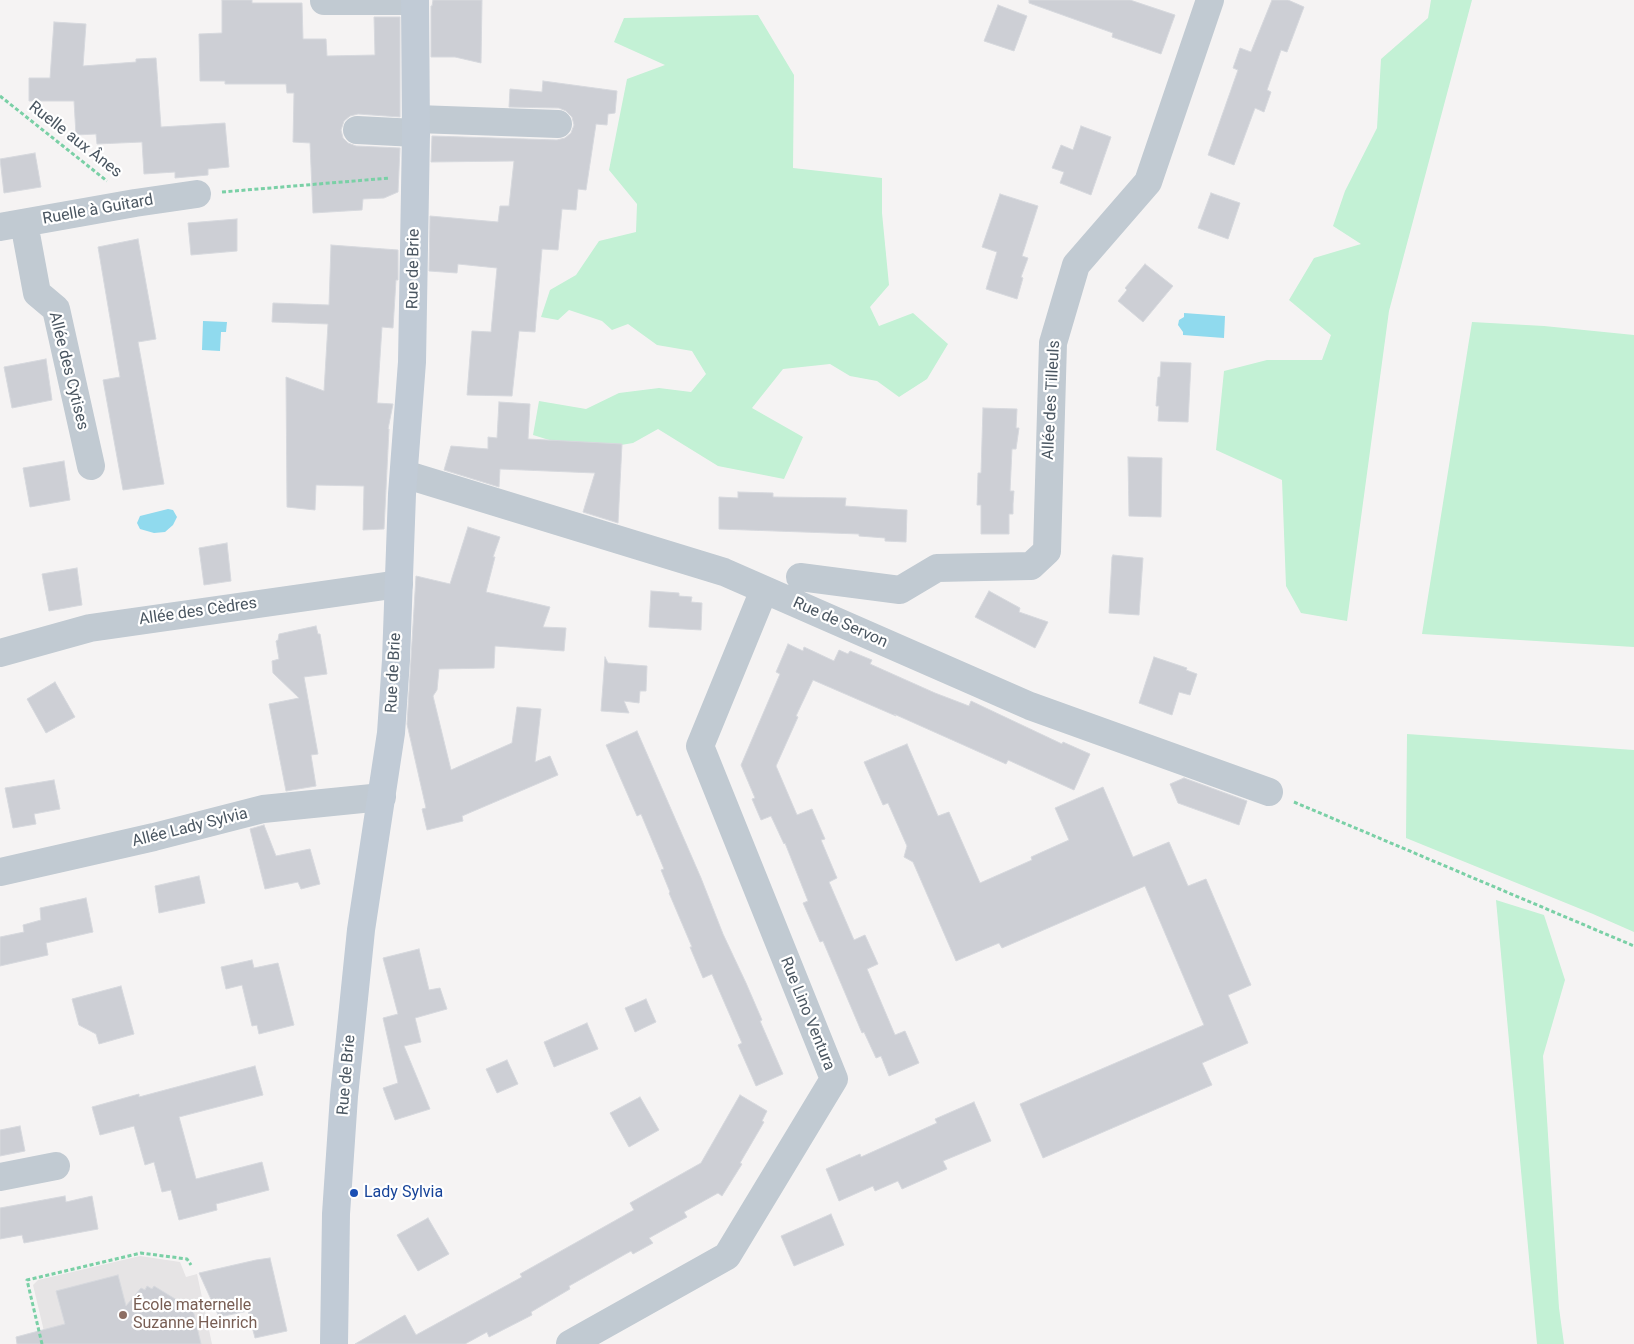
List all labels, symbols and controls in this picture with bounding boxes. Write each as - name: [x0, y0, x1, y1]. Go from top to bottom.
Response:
- street label: Ruelle aux Ânes: [25, 98, 125, 182]
- street label: Ruelle à Guitard: [41, 191, 155, 229]
- street label: Rue de Brie: [404, 229, 424, 309]
- street label: Allée des Cytises: [44, 310, 92, 432]
- street label: Allée des Tilleuls: [1039, 340, 1065, 460]
- street label: Allée des Cèdres: [138, 594, 258, 630]
- street label: Rue de Servon: [790, 594, 890, 652]
- street label: Rue de Brie: [382, 632, 406, 714]
- street label: Allée Lady Sylvia: [130, 804, 250, 852]
- street label: Rue Lino Ventura: [776, 954, 838, 1074]
- street label: Rue de Brie: [334, 1034, 360, 1116]
- place label: Lady Sylvia: [364, 1183, 443, 1203]
- marker: Lady Sylvia: [348, 1187, 360, 1199]
- place label: École maternelle Suzanne Heinrich: [133, 1296, 257, 1334]
- marker: École maternelle Suzanne Heinrich: [117, 1309, 129, 1321]

